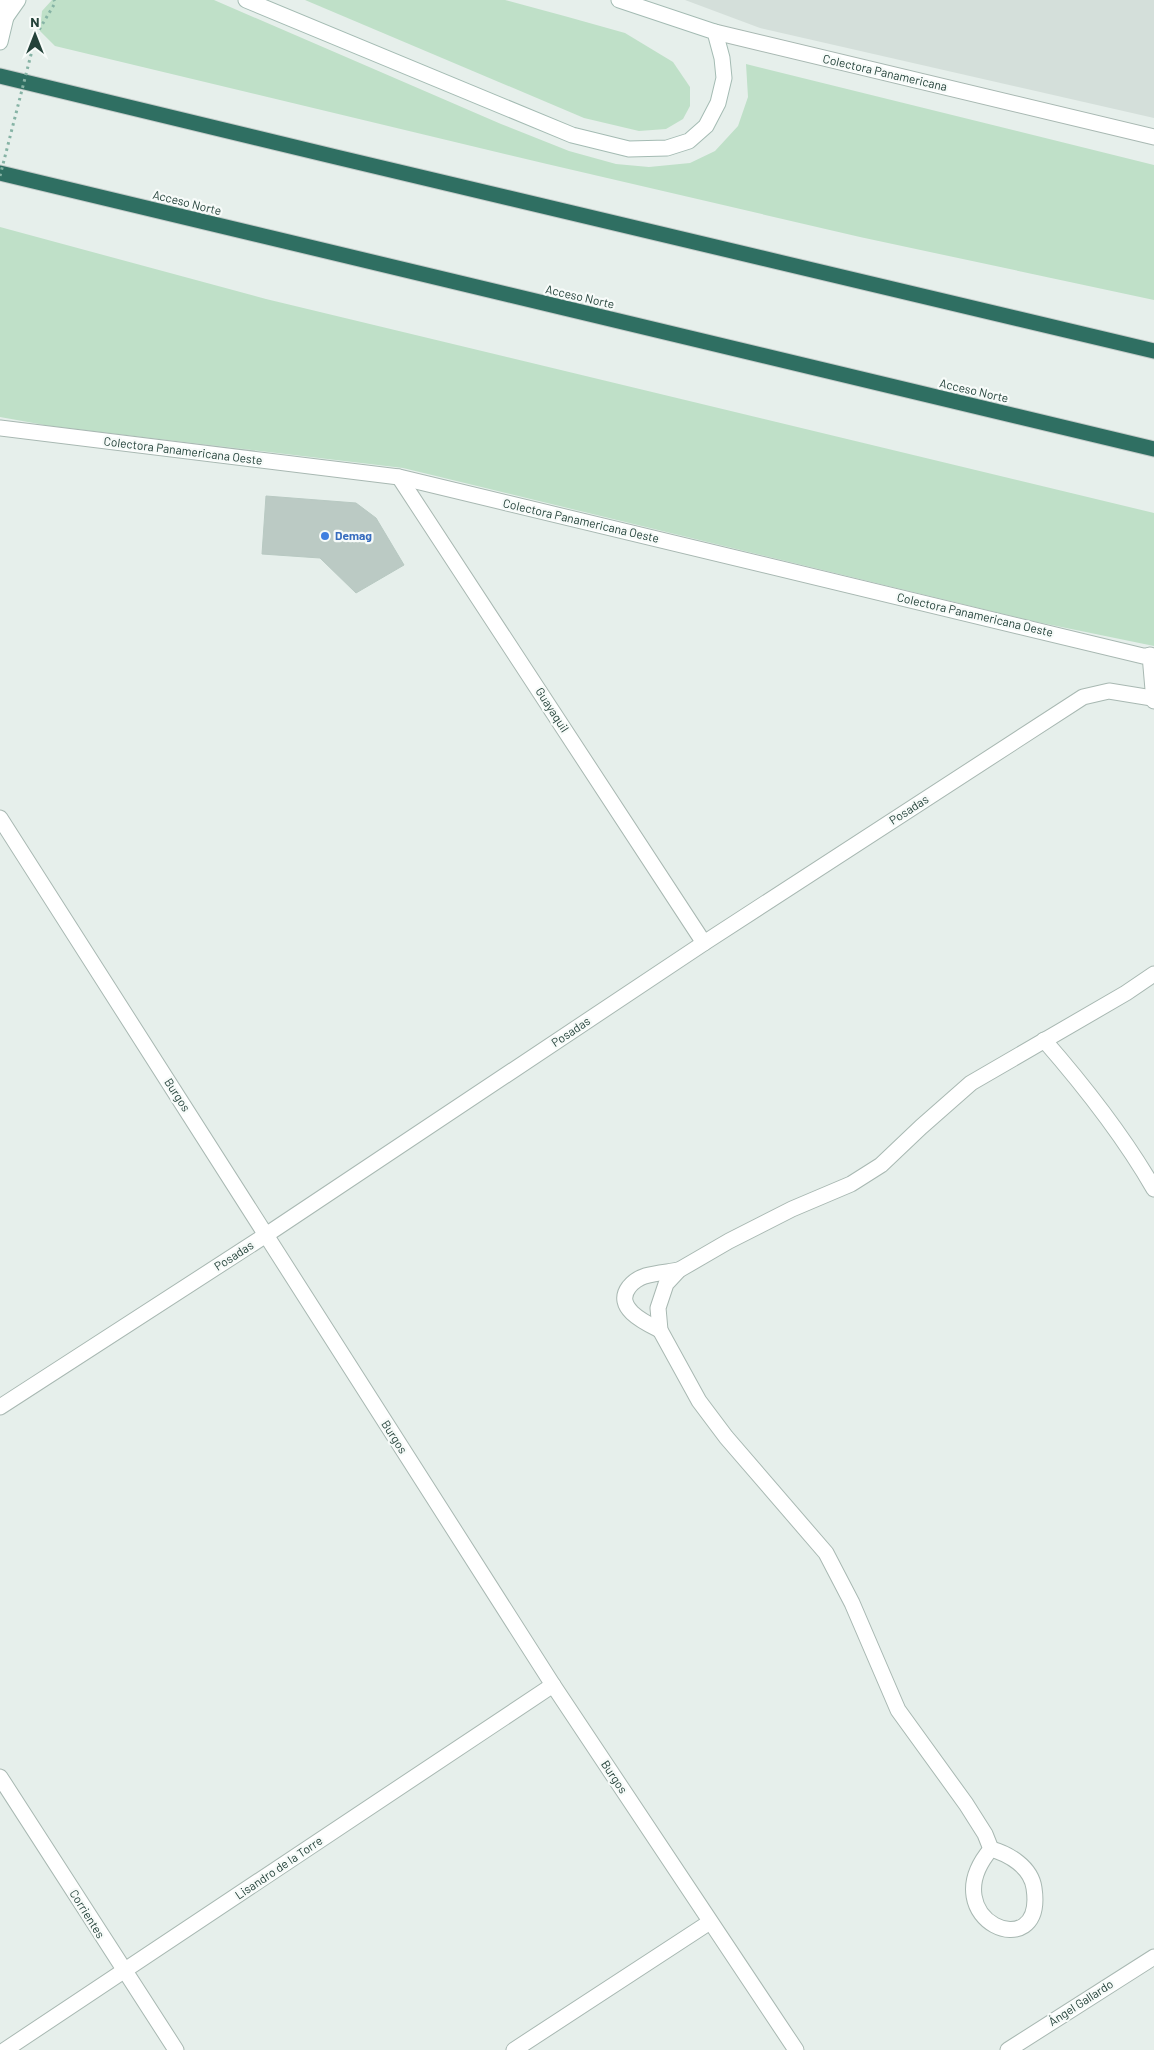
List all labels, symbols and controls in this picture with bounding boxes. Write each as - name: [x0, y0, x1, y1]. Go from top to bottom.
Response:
- north arrow: [10, 10, 60, 60]
- text: N: [30, 13, 40, 30]
- street label: Colectora Panamericana: [822, 51, 949, 93]
- street label: Acceso Norte: [151, 187, 223, 217]
- street label: Acceso Norte: [544, 281, 616, 311]
- street label: Acceso Norte: [938, 375, 1010, 405]
- street label: Colectora Panamericana Oeste: [103, 433, 263, 467]
- street label: Colectora Panamericana Oeste: [502, 495, 661, 545]
- place label: Demag: [335, 528, 372, 542]
- marker: Demag: [319, 530, 331, 542]
- street label: Colectora Panamericana Oeste: [896, 589, 1055, 639]
- street label: Guayaquil: [533, 685, 572, 734]
- street label: Posadas: [886, 791, 931, 827]
- street label: Posadas: [548, 1013, 593, 1049]
- street label: Burgos: [162, 1075, 194, 1114]
- street label: Posadas: [211, 1237, 256, 1273]
- street label: Burgos: [379, 1417, 411, 1456]
- street label: Burgos: [599, 1757, 631, 1796]
- street label: Lisandro de la Torre: [232, 1833, 325, 1902]
- street label: Corrientes: [67, 1887, 108, 1941]
- street label: Ángel Gallardo: [1046, 1976, 1115, 2028]

